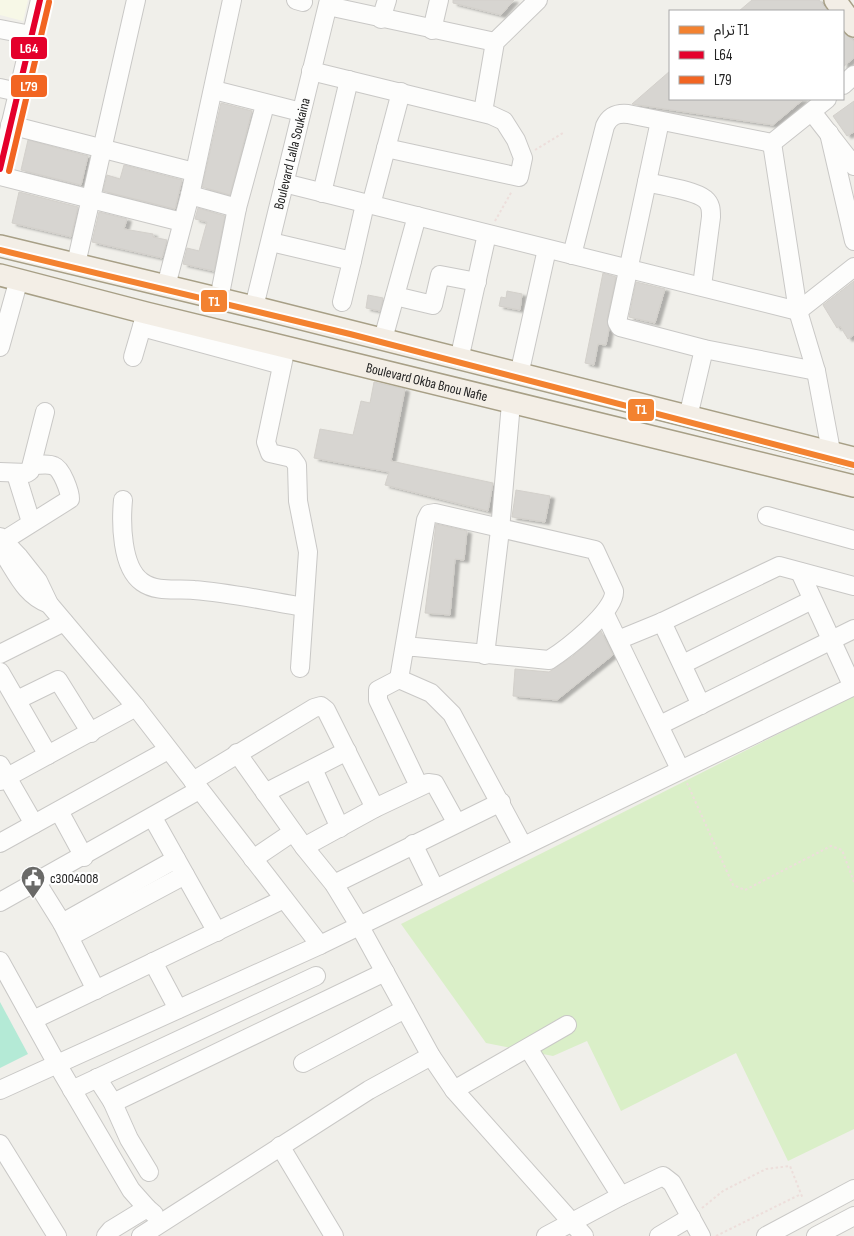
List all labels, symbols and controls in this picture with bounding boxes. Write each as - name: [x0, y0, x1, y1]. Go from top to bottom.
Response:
- legend: [669, 10, 844, 100]
- text: ترام T1: [714, 21, 749, 41]
- line badge: L64: [10, 36, 48, 60]
- text: L64: [20, 40, 39, 57]
- text: L64: [714, 46, 732, 65]
- text: L79: [714, 71, 732, 90]
- line badge: L79: [10, 74, 48, 98]
- text: L79: [20, 78, 38, 95]
- street label: Boulevard Lalla Soukaina: [270, 96, 314, 211]
- line badge: T1: [200, 289, 228, 313]
- text: T1: [208, 293, 220, 310]
- street label: Boulevard Okba Bnou Nafie: [364, 359, 489, 405]
- line badge: T1: [627, 398, 655, 422]
- text: T1: [635, 401, 647, 418]
- public building icon: c3004008: [20, 865, 46, 899]
- place label: c3004008: [50, 870, 98, 887]

